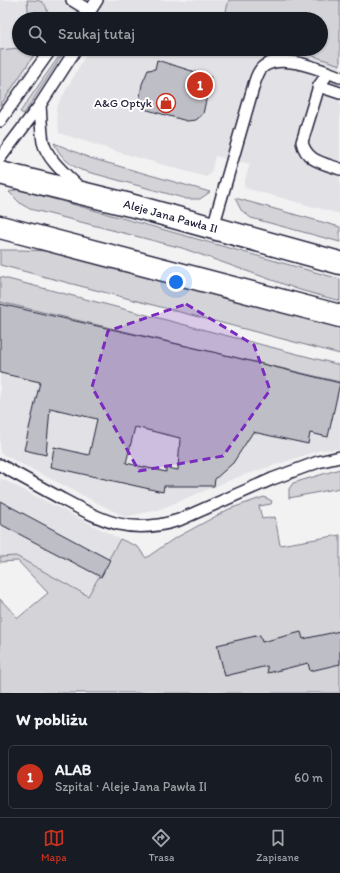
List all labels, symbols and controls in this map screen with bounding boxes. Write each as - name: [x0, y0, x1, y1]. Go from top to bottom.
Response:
- search box: [12, 12, 328, 56]
- icon: search: [26, 23, 48, 45]
- text: Szukaj tutaj: [58, 25, 135, 43]
- pin: 1: [187, 70, 213, 100]
- shop icon: A&G Optyk: [155, 92, 177, 114]
- place label: A&G Optyk: [94, 96, 153, 110]
- street label: Aleje Jana Pawła II: [122, 197, 219, 236]
- your location: [166, 272, 186, 292]
- text: W pobliżu: [16, 709, 87, 729]
- text: ALAB: [55, 761, 91, 779]
- text: 1: [27, 770, 33, 785]
- text: 60 m: [294, 770, 323, 785]
- text: Szpital · Aleje Jana Pawła II: [55, 779, 207, 794]
- tab: Mapa: [41, 827, 67, 864]
- tab: Trasa: [149, 827, 174, 864]
- tab: Zapisane: [256, 827, 299, 864]

